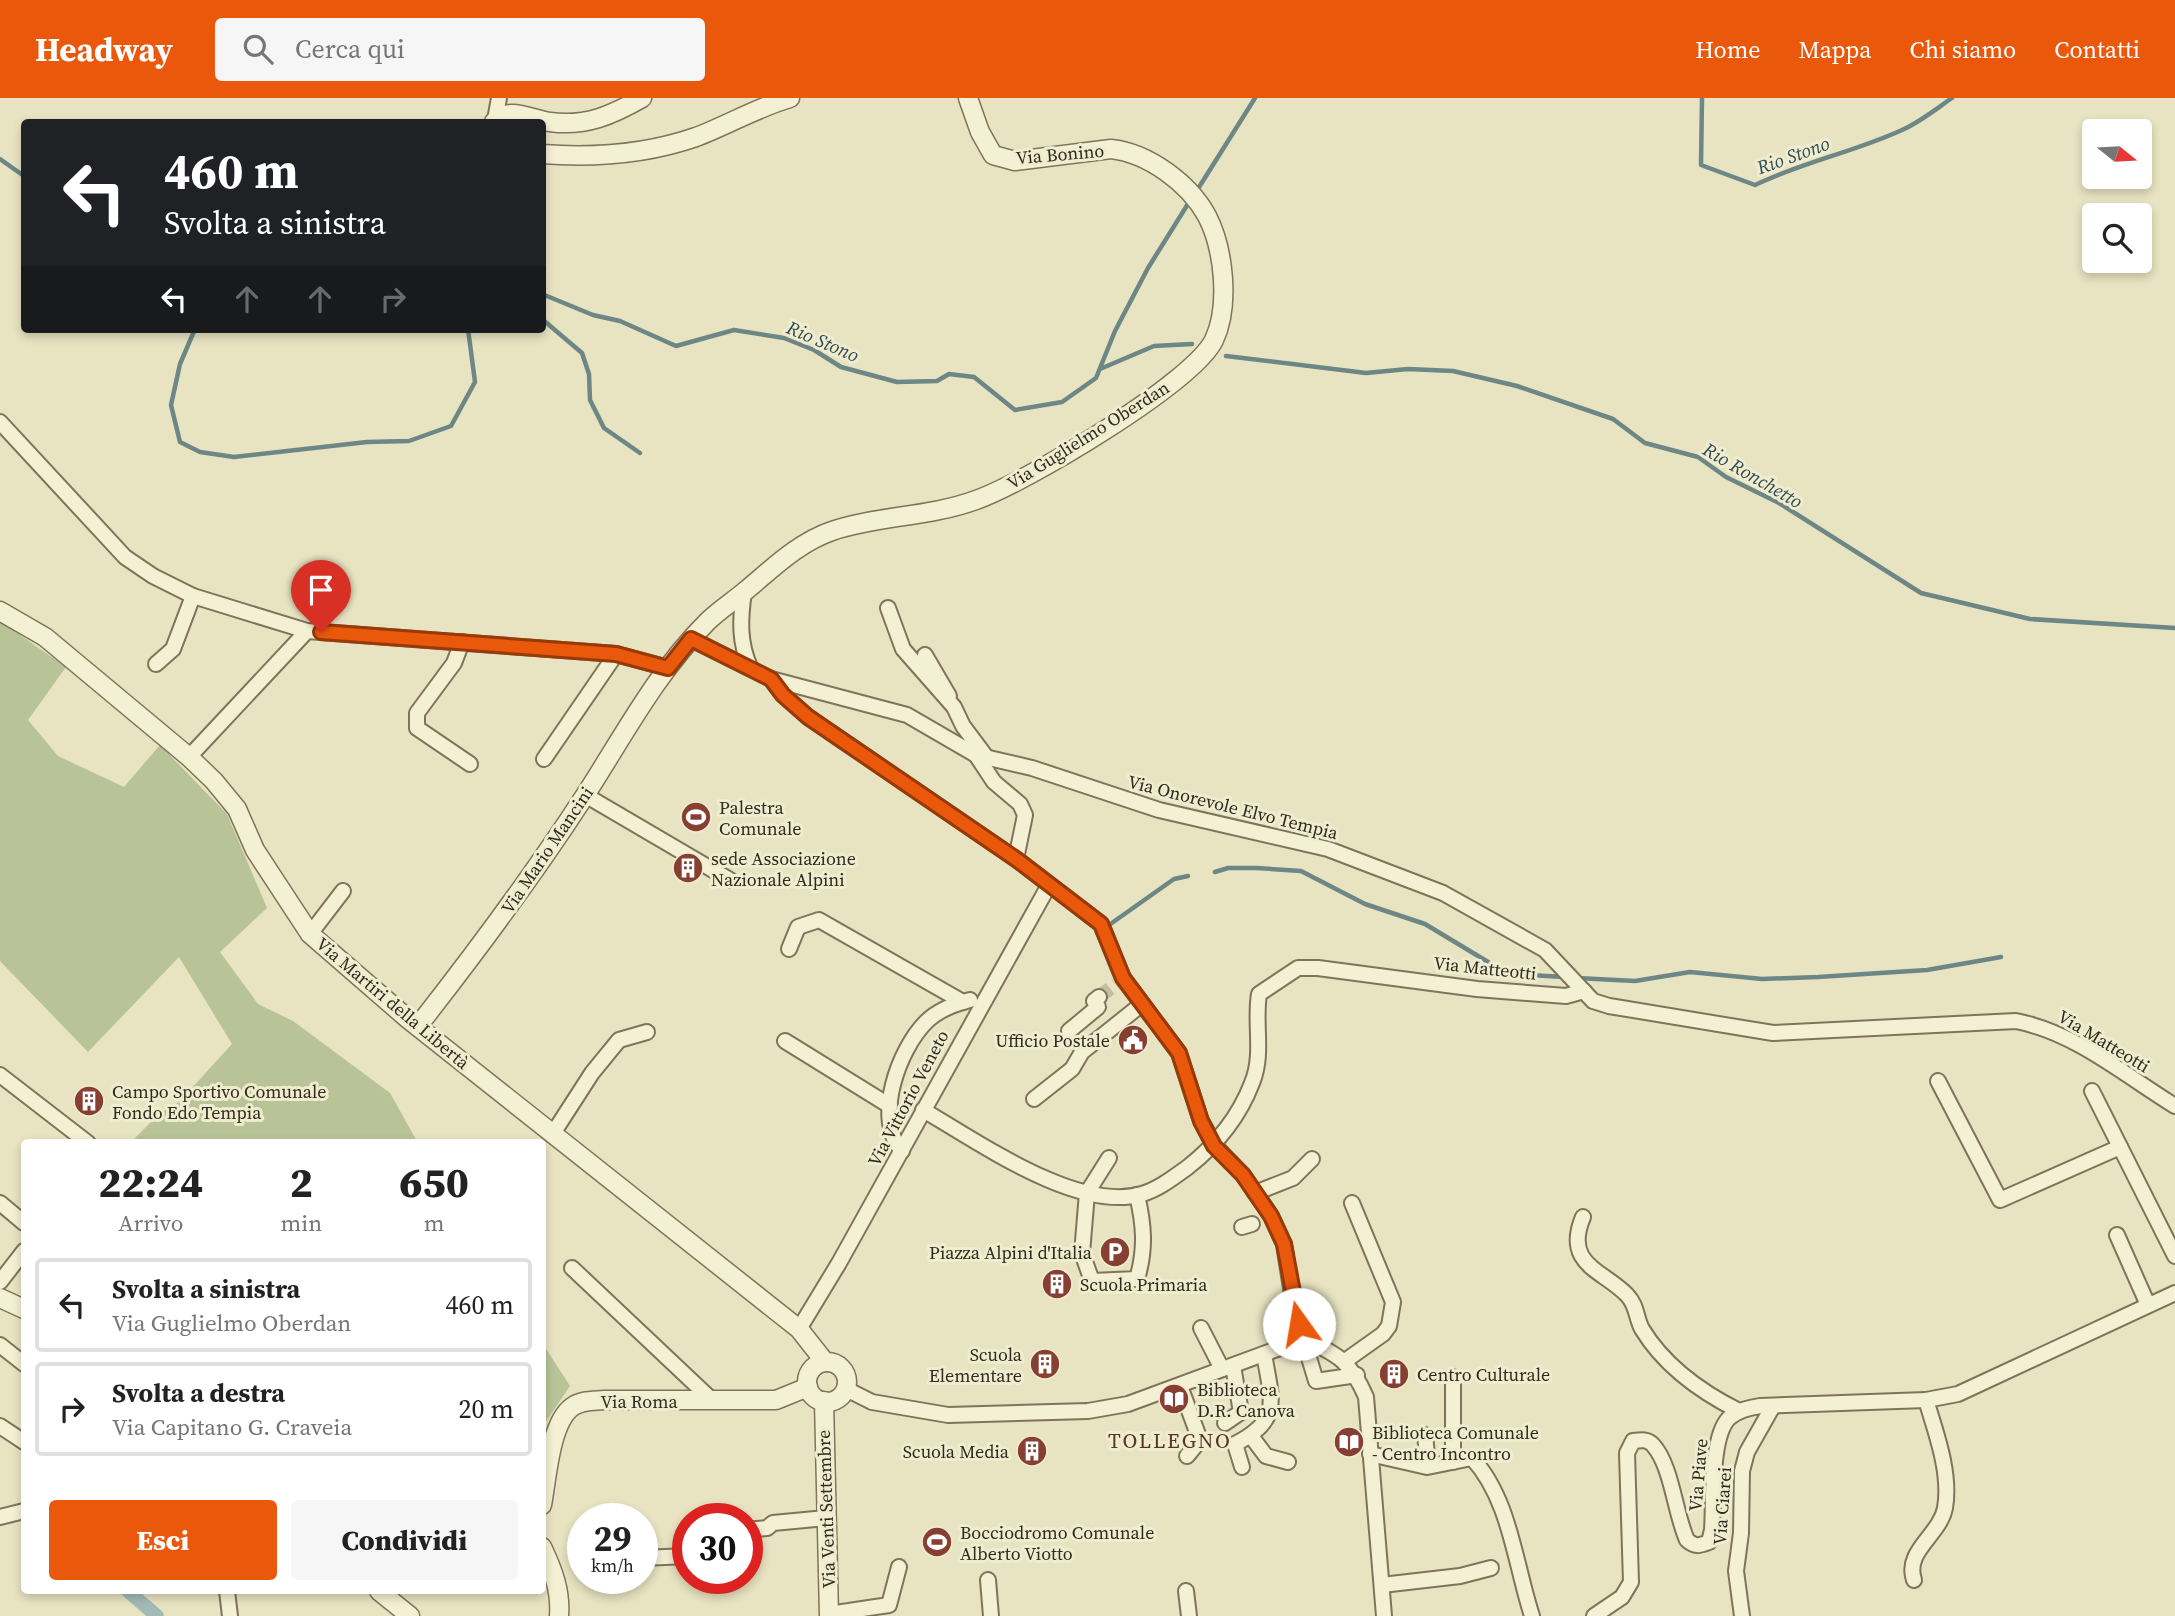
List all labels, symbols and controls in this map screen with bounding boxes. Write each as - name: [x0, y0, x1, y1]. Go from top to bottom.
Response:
- search box: [215, 18, 705, 81]
- text: Headway: [35, 27, 173, 72]
- icon: search: [239, 30, 277, 68]
- text: Cerca qui: [295, 31, 405, 67]
- text: Home: [1695, 33, 1761, 66]
- text: Mappa: [1799, 33, 1871, 66]
- text: Chi siamo: [1909, 33, 2016, 66]
- text: Contatti: [2054, 33, 2140, 66]
- north arrow: [2082, 119, 2152, 189]
- map controls: [2082, 119, 2152, 273]
- water label: Rio Stono: [1752, 130, 1833, 181]
- text: 460 m: [164, 137, 299, 204]
- street label: Via Bonino: [1015, 138, 1105, 170]
- icon: left: [49, 147, 140, 238]
- text: Svolta a sinistra: [164, 201, 386, 245]
- button: search: [2082, 203, 2152, 273]
- icon: left: [155, 280, 193, 318]
- icon: ahead: [228, 280, 266, 318]
- icon: ahead: [301, 280, 339, 318]
- icon: right: [374, 280, 412, 318]
- water label: Rio Stono: [782, 314, 863, 368]
- street label: Via Guglielmo Oberdan: [1002, 375, 1174, 495]
- water label: Rio Ronchetto: [1698, 436, 1808, 514]
- pin: [291, 560, 351, 632]
- icon: arrive: [302, 571, 340, 609]
- street label: Via Onorevole Elvo Tempia: [1125, 769, 1341, 845]
- street label: Via Mario Mancini: [495, 781, 599, 919]
- place label: Palestra Comunale: [719, 795, 801, 841]
- sports icon: Palestra Comunale: [679, 800, 713, 834]
- place label: sede Associazione Nazionale Alpini: [711, 846, 856, 892]
- building icon: sede Associazione Nazionale Alpini: [671, 851, 705, 885]
- street label: Via Martiri della Libertà: [311, 931, 476, 1075]
- street label: Via Matteotti: [1432, 950, 1538, 986]
- street label: Via Matteotti: [2053, 1004, 2155, 1078]
- public building icon: Ufficio Postale: [1116, 1023, 1150, 1057]
- street label: Via Vittorio Veneto: [862, 1025, 954, 1170]
- place label: Ufficio Postale: [995, 1028, 1110, 1053]
- place label: Campo Sportivo Comunale Fondo Edo Tempia: [112, 1079, 327, 1125]
- building icon: Campo Sportivo Comunale Fondo Edo Tempia: [72, 1084, 106, 1118]
- text: 22:24: [98, 1153, 203, 1211]
- text: 2: [290, 1153, 313, 1211]
- text: 650: [399, 1153, 469, 1211]
- text: Arrivo: [118, 1207, 183, 1239]
- text: min: [281, 1207, 322, 1239]
- text: m: [424, 1207, 444, 1239]
- parking icon: Piazza Alpini d'Italia: [1098, 1235, 1132, 1269]
- place label: Piazza Alpini d'Italia: [929, 1240, 1093, 1265]
- building icon: Scuola Primaria: [1040, 1267, 1074, 1301]
- text: Svolta a sinistra: [112, 1271, 300, 1307]
- place label: Scuola Primaria: [1080, 1272, 1208, 1297]
- icon: left: [53, 1286, 91, 1324]
- text: 460 m: [446, 1287, 514, 1323]
- position arrow: [1262, 1287, 1336, 1361]
- text: Via Guglielmo Oberdan: [112, 1307, 351, 1339]
- place label: Scuola Elementare: [929, 1342, 1023, 1388]
- building icon: Scuola Elementare: [1028, 1347, 1062, 1381]
- building icon: Centro Culturale: [1377, 1357, 1411, 1391]
- place label: Centro Culturale: [1417, 1362, 1550, 1387]
- text: Svolta a destra: [112, 1375, 285, 1411]
- place label: Biblioteca D.R. Canova: [1197, 1377, 1296, 1423]
- library icon: Biblioteca D.R. Canova: [1157, 1382, 1191, 1416]
- street label: Via Roma: [600, 1389, 678, 1414]
- icon: right: [53, 1390, 91, 1428]
- text: 20 m: [459, 1391, 514, 1427]
- text: Via Capitano G. Craveia: [112, 1411, 352, 1443]
- place label: Biblioteca Comunale - Centro Incontro: [1372, 1420, 1539, 1466]
- library icon: Biblioteca Comunale - Centro Incontro: [1332, 1425, 1366, 1459]
- district label: TOLLEGNO: [1108, 1426, 1232, 1455]
- street label: Via Venti Settembre: [811, 1429, 841, 1589]
- building icon: Scuola Media: [1015, 1434, 1049, 1468]
- street label: Via Piave: [1682, 1437, 1714, 1513]
- place label: Scuola Media: [903, 1439, 1010, 1464]
- street label: Via Ciarei: [1707, 1466, 1737, 1546]
- button: Esci: [49, 1500, 277, 1580]
- button: Condividi: [291, 1500, 518, 1580]
- speed limit sign: 30: [672, 1503, 763, 1594]
- text: 29: [594, 1515, 631, 1563]
- place label: Bocciodromo Comunale Alberto Viotto: [960, 1520, 1154, 1566]
- sports icon: Bocciodromo Comunale Alberto Viotto: [920, 1525, 954, 1559]
- text: km/h: [591, 1553, 634, 1578]

